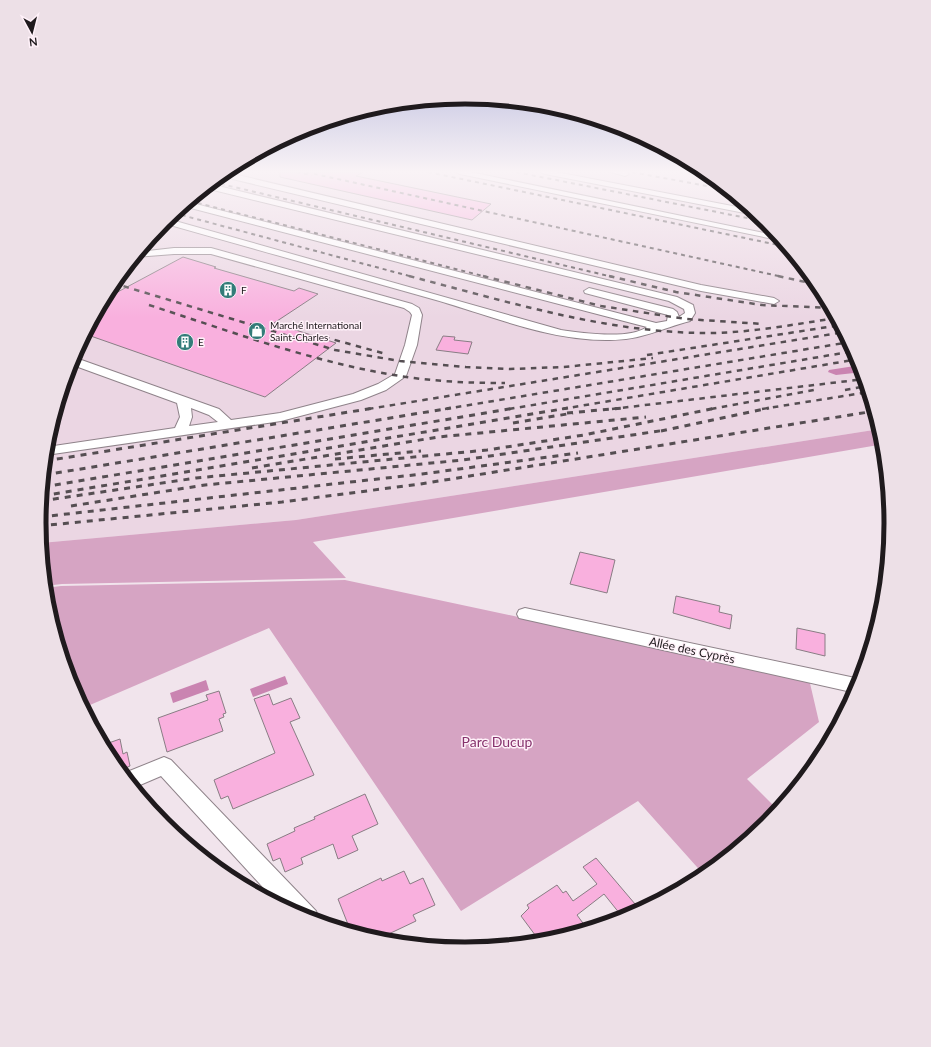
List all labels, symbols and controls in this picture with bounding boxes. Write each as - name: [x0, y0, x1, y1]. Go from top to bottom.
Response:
- north arrow: [12, 12, 52, 52]
- text: N: [28, 35, 38, 49]
- building icon: F: [218, 280, 238, 300]
- place label: F: [241, 284, 247, 296]
- place label: Marché International Saint-Charles: [270, 319, 362, 343]
- shop icon: Marché International Saint-Charles: [247, 321, 267, 341]
- building icon: E: [175, 332, 195, 352]
- place label: E: [198, 336, 204, 348]
- street label: Allée des Cyprès: [648, 634, 736, 666]
- park label: Parc Ducup: [462, 733, 533, 750]

